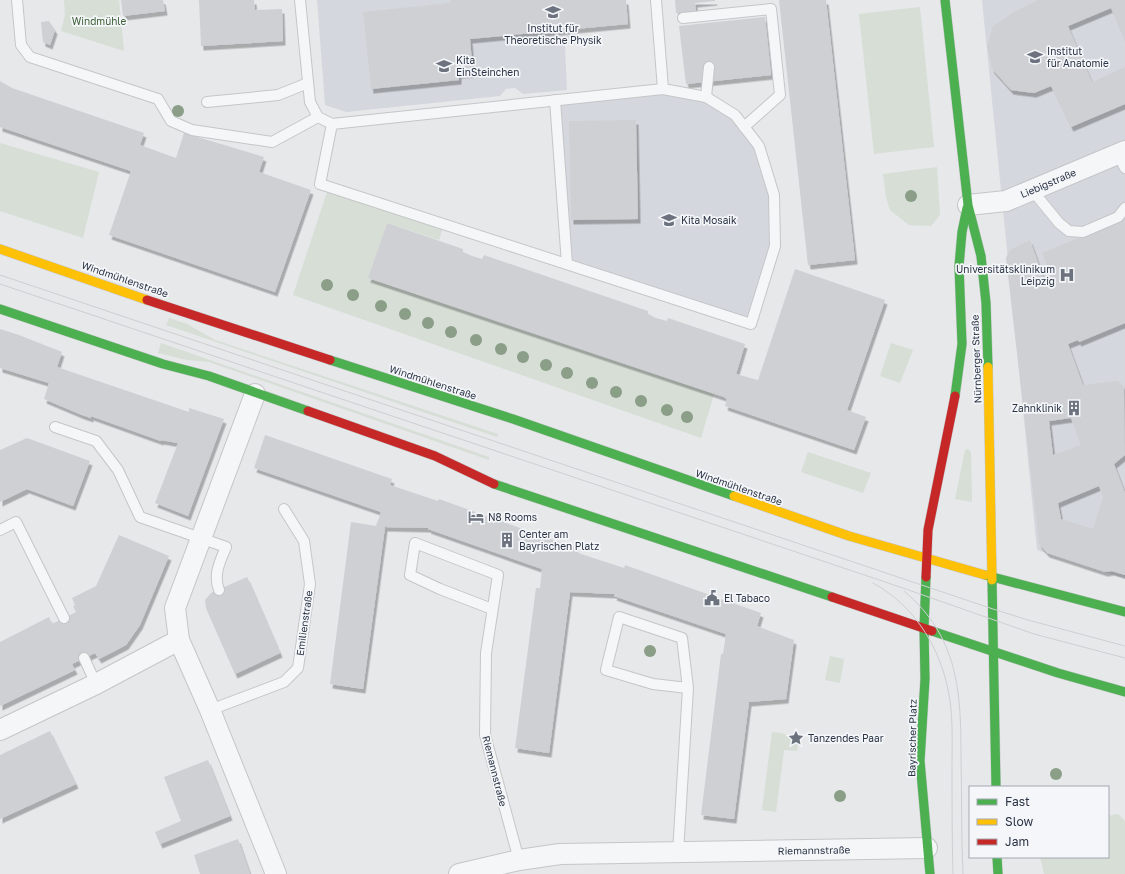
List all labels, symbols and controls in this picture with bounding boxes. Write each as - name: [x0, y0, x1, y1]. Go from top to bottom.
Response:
- school or university icon: Institut für Theoretische Physik: [544, 3, 562, 21]
- park label: Windmühle: [72, 15, 126, 27]
- place label: Institut für Theoretische Physik: [504, 22, 602, 46]
- place label: Institut für Anatomie: [1047, 45, 1109, 69]
- school or university icon: Institut für Anatomie: [1026, 48, 1044, 66]
- place label: Kita EinSteinchen: [456, 54, 519, 78]
- school or university icon: Kita EinSteinchen: [435, 57, 453, 75]
- street label: Liebigstraße: [1018, 166, 1078, 200]
- school or university icon: Kita Mosaik: [660, 211, 678, 229]
- place label: Kita Mosaik: [681, 214, 737, 226]
- street label: Windmühlenstraße: [80, 259, 170, 300]
- place label: Universitätsklinikum Leipzig: [956, 263, 1055, 287]
- hospital icon: Universitätsklinikum Leipzig: [1058, 266, 1076, 284]
- street label: Nürnberger Straße: [968, 314, 984, 404]
- street label: Windmühlenstraße: [388, 362, 478, 402]
- building icon: Zahnklinik: [1065, 399, 1083, 417]
- place label: Zahnklinik: [1012, 402, 1062, 414]
- street label: Windmühlenstraße: [694, 467, 784, 508]
- hotel icon: N8 Rooms: [467, 508, 485, 526]
- place label: N8 Rooms: [488, 511, 537, 523]
- place label: Center am Bayrischen Platz: [519, 528, 599, 552]
- building icon: Center am Bayrischen Platz: [498, 531, 516, 549]
- street label: Emilienstraße: [293, 589, 315, 656]
- public building icon: El Tabaco: [703, 589, 721, 607]
- place label: El Tabaco: [724, 592, 770, 604]
- street label: Bayrischer Platz: [905, 699, 919, 777]
- place icon: Tanzendes Paar: [787, 729, 805, 747]
- place label: Tanzendes Paar: [808, 732, 884, 744]
- street label: Riemannstraße: [480, 734, 510, 808]
- legend: [969, 786, 1109, 858]
- text: Fast: [1005, 794, 1030, 809]
- text: Slow: [1005, 814, 1033, 829]
- text: Jam: [1005, 834, 1029, 849]
- street label: Riemannstraße: [778, 843, 851, 857]

